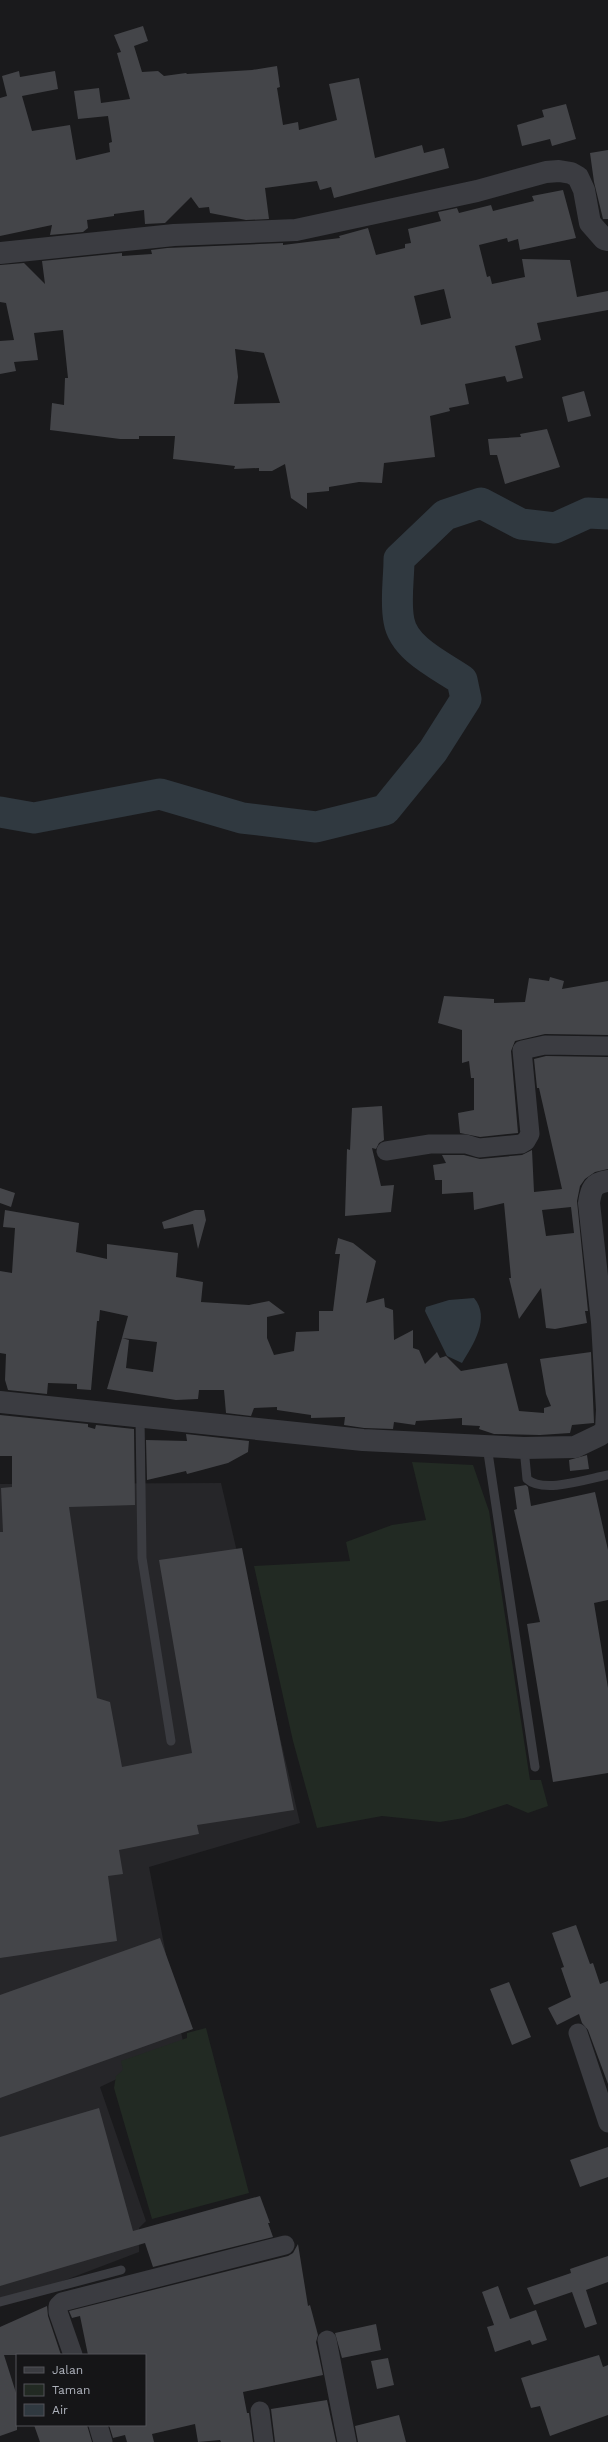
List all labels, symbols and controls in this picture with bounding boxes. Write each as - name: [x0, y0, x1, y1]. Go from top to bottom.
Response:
- legend: [16, 2354, 146, 2426]
- text: Jalan: [52, 2363, 83, 2377]
- text: Taman: [52, 2383, 90, 2397]
- text: Air: [52, 2403, 68, 2417]

